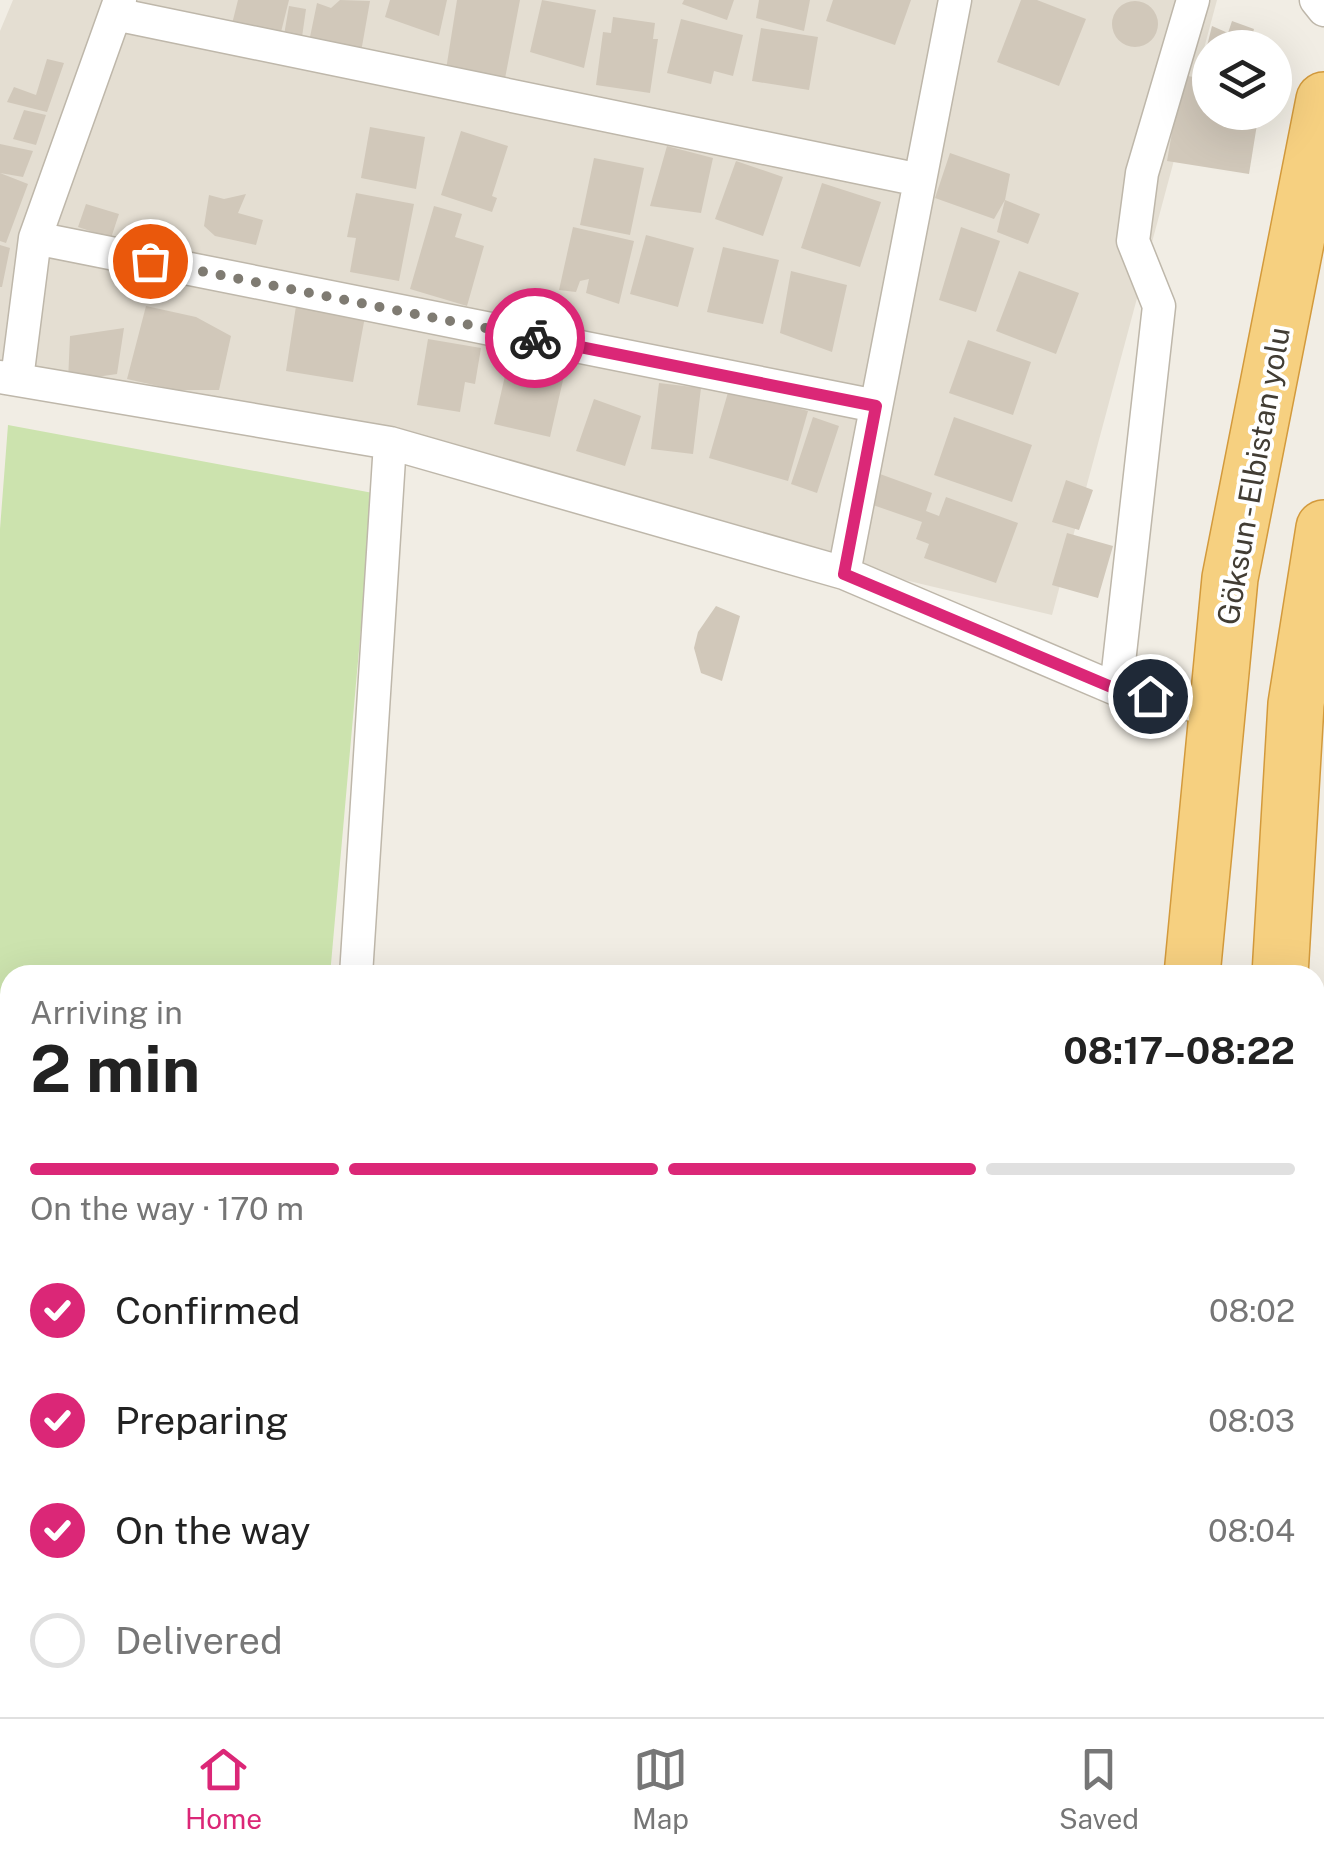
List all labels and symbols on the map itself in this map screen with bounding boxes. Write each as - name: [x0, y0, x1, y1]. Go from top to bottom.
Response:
- pin: [108, 219, 193, 304]
- courier: [485, 288, 585, 388]
- street label: Göksun - Elbistan yolu: [1209, 324, 1297, 628]
- pin: [1108, 654, 1193, 739]

